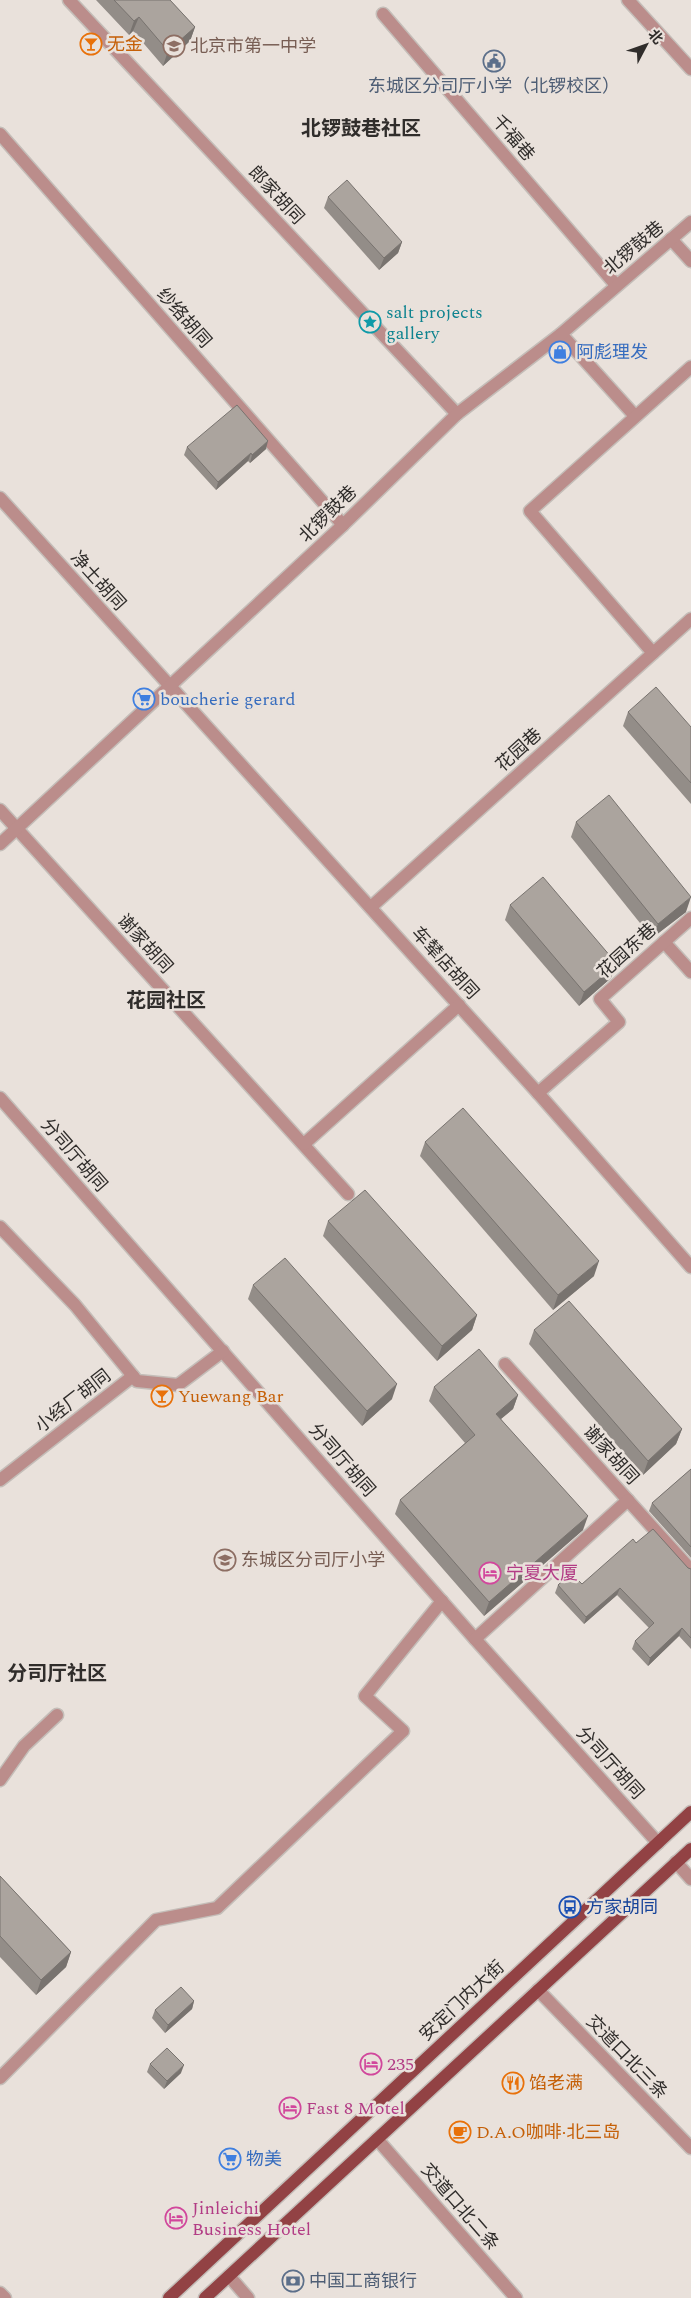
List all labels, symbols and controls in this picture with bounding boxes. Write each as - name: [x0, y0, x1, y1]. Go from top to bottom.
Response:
- north arrow: [621, 20, 671, 70]
- text: 北: [643, 25, 668, 49]
- place label: 无金: [107, 31, 143, 58]
- bar icon: 无金: [79, 32, 103, 56]
- place label: 北京市第一中学: [190, 33, 316, 60]
- school or university icon: 北京市第一中学: [162, 34, 186, 58]
- public building icon: 东城区分司厅小学（北锣校区）: [482, 49, 506, 73]
- place label: 东城区分司厅小学（北锣校区）: [368, 73, 620, 100]
- street label: 千福巷: [485, 109, 541, 167]
- district label: 北锣鼓巷社区: [301, 114, 421, 144]
- street label: 郎家胡同: [242, 159, 310, 231]
- street label: 北锣鼓巷: [598, 215, 670, 281]
- street label: 纱络胡同: [150, 282, 218, 354]
- place label: salt projects gallery: [386, 299, 483, 347]
- place icon: salt projects gallery: [358, 310, 382, 334]
- place label: 阿彪理发: [576, 339, 648, 366]
- shop icon: 阿彪理发: [548, 340, 572, 364]
- street label: 北锣鼓巷: [293, 479, 363, 549]
- street label: 净土胡同: [64, 545, 132, 617]
- place label: boucherie gerard: [160, 686, 296, 713]
- supermarket icon: boucherie gerard: [132, 687, 156, 711]
- street label: 花园巷: [490, 722, 548, 778]
- street label: 谢家胡同: [111, 908, 179, 980]
- street label: 花园东巷: [591, 917, 663, 985]
- street label: 车辇店胡同: [405, 921, 485, 1005]
- district label: 花园社区: [126, 986, 206, 1016]
- street label: 分司厅胡同: [34, 1112, 114, 1198]
- street label: 小经厂胡同: [29, 1363, 117, 1439]
- place label: Yuewang Bar: [178, 1383, 284, 1410]
- bar icon: Yuewang Bar: [150, 1384, 174, 1408]
- street label: 分司厅胡同: [302, 1417, 382, 1503]
- street label: 谢家胡同: [577, 1419, 645, 1491]
- place label: 东城区分司厅小学: [241, 1547, 385, 1574]
- school or university icon: 东城区分司厅小学: [213, 1548, 237, 1572]
- place label: 宁夏大厦: [506, 1560, 578, 1587]
- hotel icon: 宁夏大厦: [478, 1561, 502, 1585]
- district label: 分司厅社区: [7, 1659, 107, 1689]
- street label: 分司厅胡同: [570, 1721, 650, 1805]
- place label: 方家胡同: [586, 1894, 658, 1921]
- bus stop icon: 方家胡同: [558, 1895, 582, 1919]
- street label: 安定门内大街: [413, 1954, 511, 2048]
- street label: 交道口北三条: [580, 2009, 674, 2105]
- place label: 235: [387, 2051, 414, 2078]
- hotel icon: 235: [359, 2052, 383, 2076]
- place label: 馅老满: [529, 2070, 583, 2097]
- restaurant icon: 馅老满: [501, 2071, 525, 2095]
- place label: Fast 8 Motel: [306, 2095, 405, 2122]
- hotel icon: Fast 8 Motel: [278, 2096, 302, 2120]
- place label: D.A.O咖啡·北三岛: [476, 2119, 620, 2146]
- cafe icon: D.A.O咖啡·北三岛: [448, 2120, 472, 2144]
- place label: 物美: [246, 2146, 282, 2173]
- supermarket icon: 物美: [218, 2147, 242, 2171]
- street label: 交道口北二条: [414, 2157, 506, 2257]
- place label: Jinleichi Business Hotel: [192, 2195, 311, 2243]
- hotel icon: Jinleichi Business Hotel: [164, 2206, 188, 2230]
- place label: 中国工商银行: [309, 2268, 417, 2295]
- bank icon: 中国工商银行: [281, 2269, 305, 2293]

